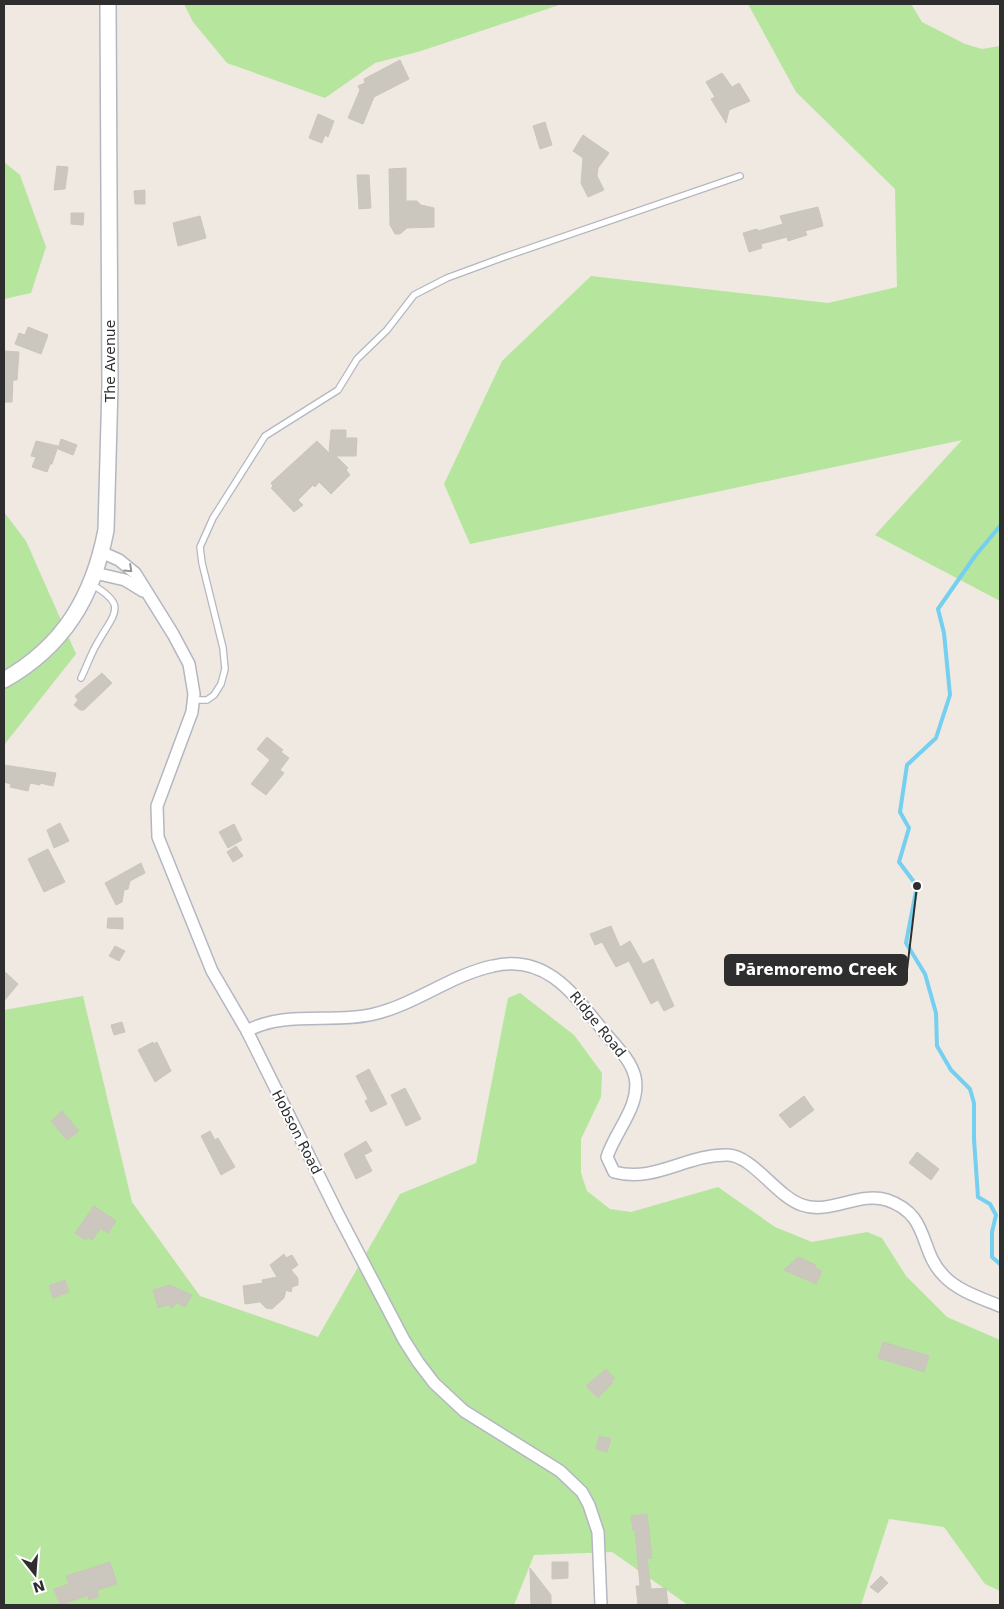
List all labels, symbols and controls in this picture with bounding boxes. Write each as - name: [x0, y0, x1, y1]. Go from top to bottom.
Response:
- street label: The Avenue: [102, 320, 118, 403]
- one-way arrow: [124, 563, 133, 572]
- callout: Pāremoremo Creek: [725, 955, 907, 985]
- text: Pāremoremo Creek: [735, 961, 898, 979]
- street label: Ridge Road: [567, 988, 629, 1060]
- street label: Hobson Road: [269, 1087, 325, 1177]
- north arrow: [10, 1549, 60, 1599]
- text: N: [31, 1577, 47, 1596]

